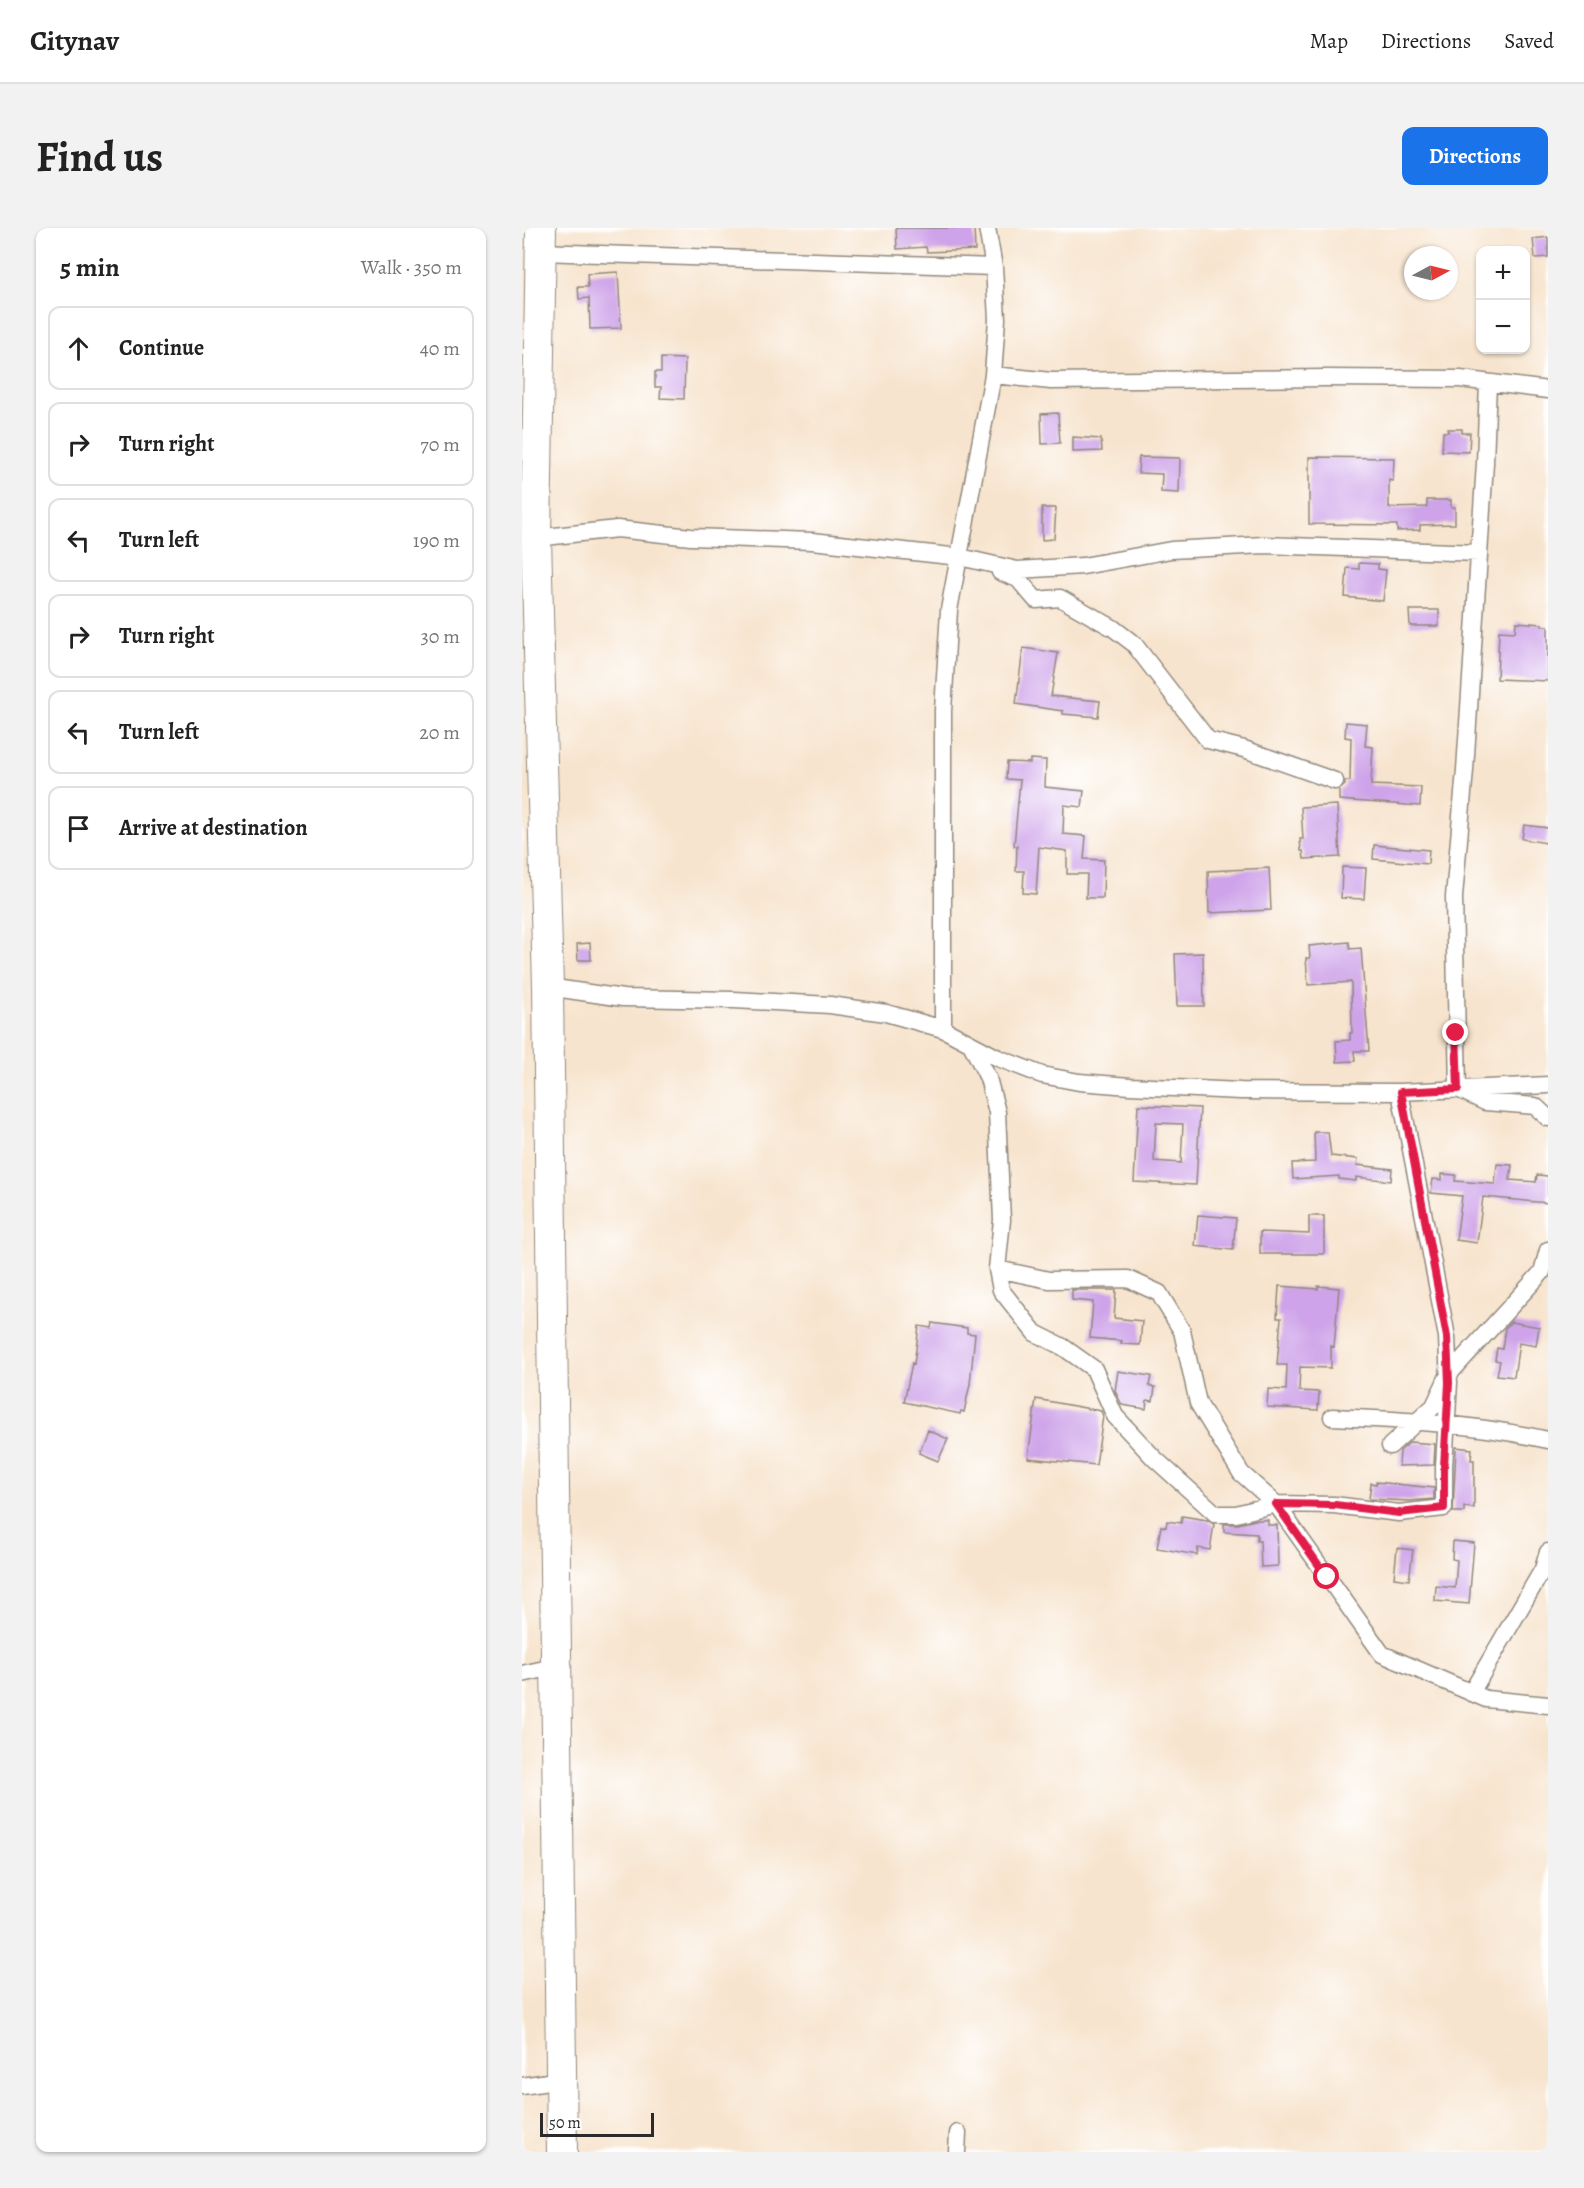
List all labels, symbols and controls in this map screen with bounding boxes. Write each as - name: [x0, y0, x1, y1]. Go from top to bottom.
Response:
- text: Citynav: [30, 22, 119, 60]
- text: Map: [1310, 27, 1348, 55]
- text: Directions: [1381, 27, 1471, 55]
- text: Saved: [1504, 27, 1554, 55]
- button: Directions: [1402, 127, 1548, 185]
- text: Find us: [36, 128, 163, 185]
- north arrow: [1404, 246, 1458, 300]
- map controls: [1476, 246, 1530, 354]
- button: +: [1476, 246, 1530, 300]
- text: 5 min: [60, 250, 120, 285]
- text: Walk · 350 m: [361, 254, 462, 281]
- button: −: [1476, 300, 1530, 354]
- icon: ahead: [62, 332, 95, 365]
- text: Continue: [119, 333, 204, 363]
- text: 40 m: [420, 335, 460, 362]
- icon: right: [62, 428, 95, 461]
- text: Turn right: [119, 429, 215, 459]
- text: 70 m: [420, 431, 460, 458]
- icon: left: [62, 524, 95, 557]
- text: Turn left: [119, 525, 199, 555]
- text: 190 m: [413, 527, 460, 554]
- icon: right: [62, 620, 95, 653]
- text: Turn right: [119, 621, 215, 651]
- text: 30 m: [420, 623, 460, 650]
- icon: left: [62, 716, 95, 749]
- text: Turn left: [119, 717, 199, 747]
- text: 20 m: [419, 719, 460, 746]
- icon: arrive: [62, 812, 95, 845]
- text: Arrive at destination: [119, 813, 308, 843]
- route end: [1442, 1019, 1468, 1045]
- route start: [1313, 1563, 1339, 1589]
- scale bar: [540, 2110, 654, 2138]
- text: 50 m: [549, 2112, 581, 2134]

